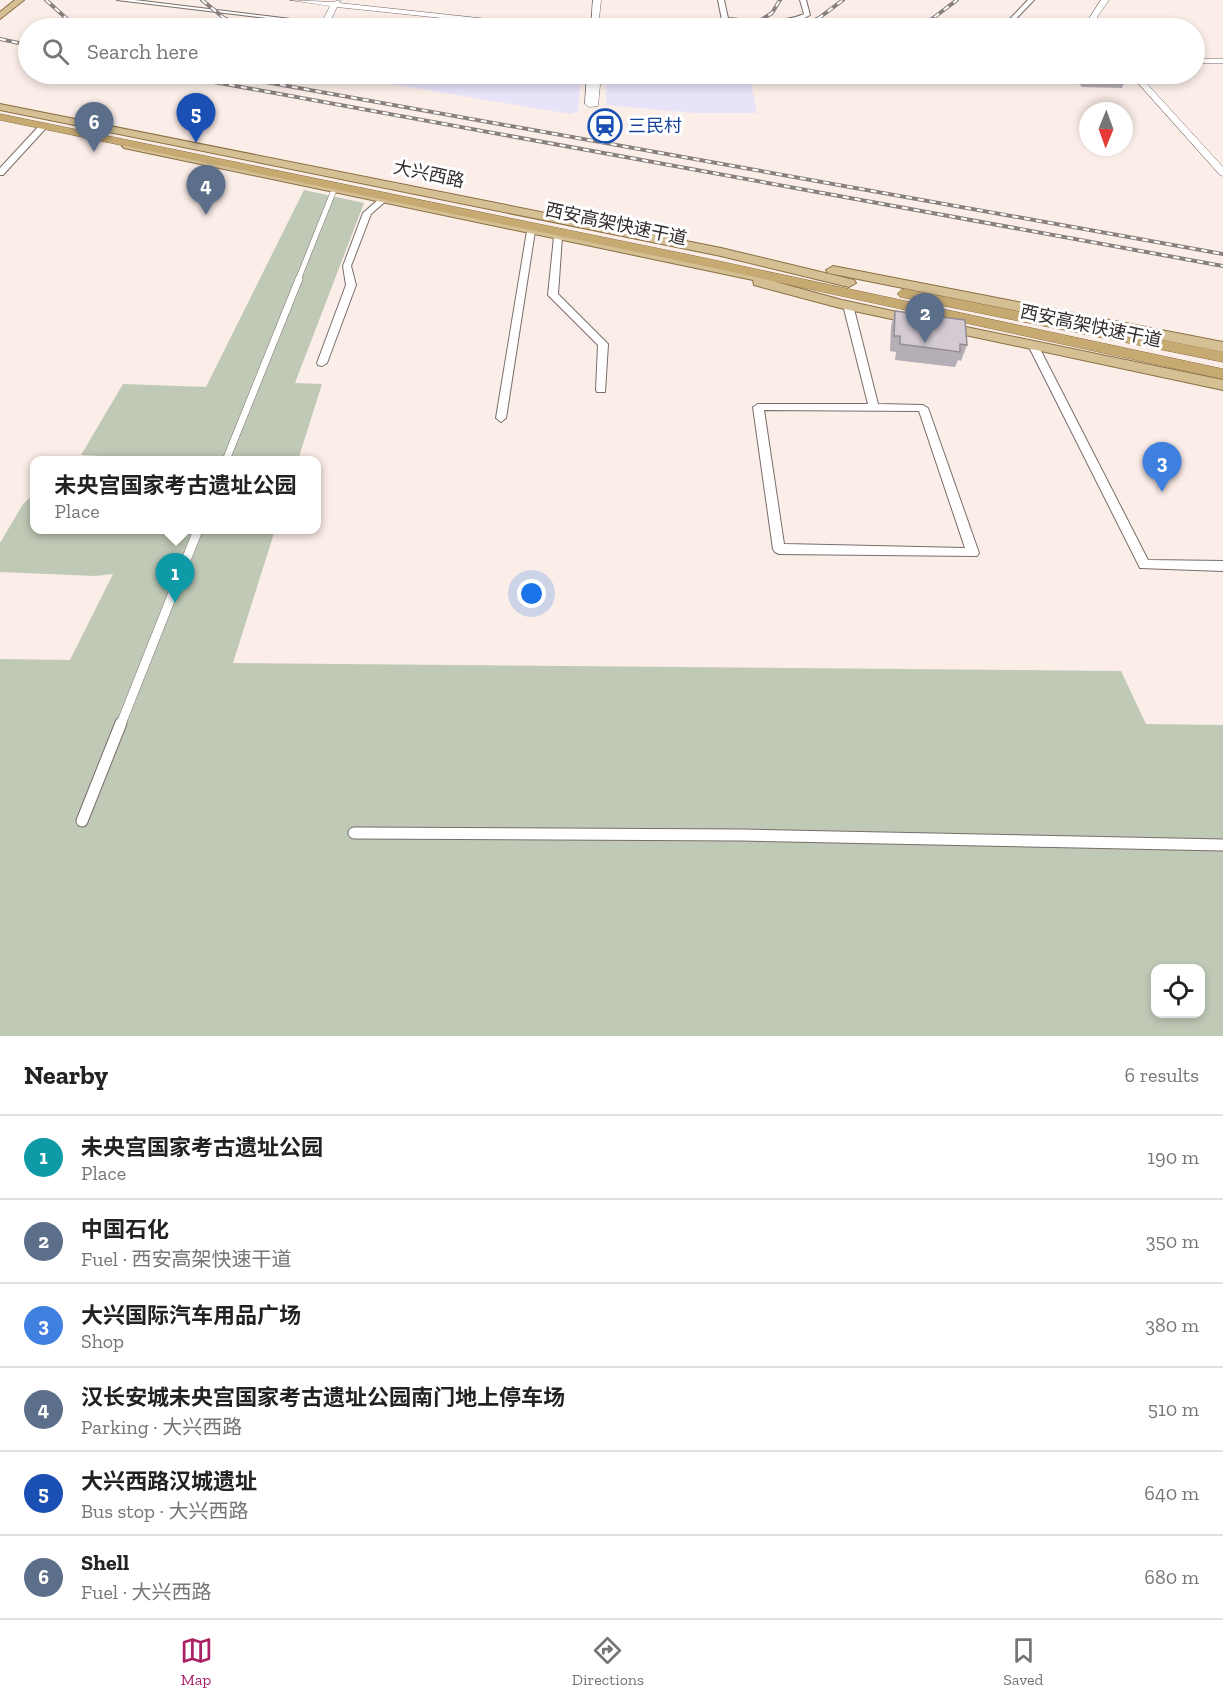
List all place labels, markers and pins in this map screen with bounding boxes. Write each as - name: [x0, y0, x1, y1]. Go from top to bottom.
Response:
- pin: 5: [176, 94, 216, 143]
- pin: 6: [74, 102, 113, 152]
- station icon: 三民村: [587, 108, 623, 144]
- place label: 三民村: [628, 115, 682, 137]
- pin: 4: [186, 166, 226, 215]
- pin: 2: [906, 294, 944, 343]
- pin: 3: [1142, 442, 1182, 492]
- pin: 1: [156, 554, 195, 603]

